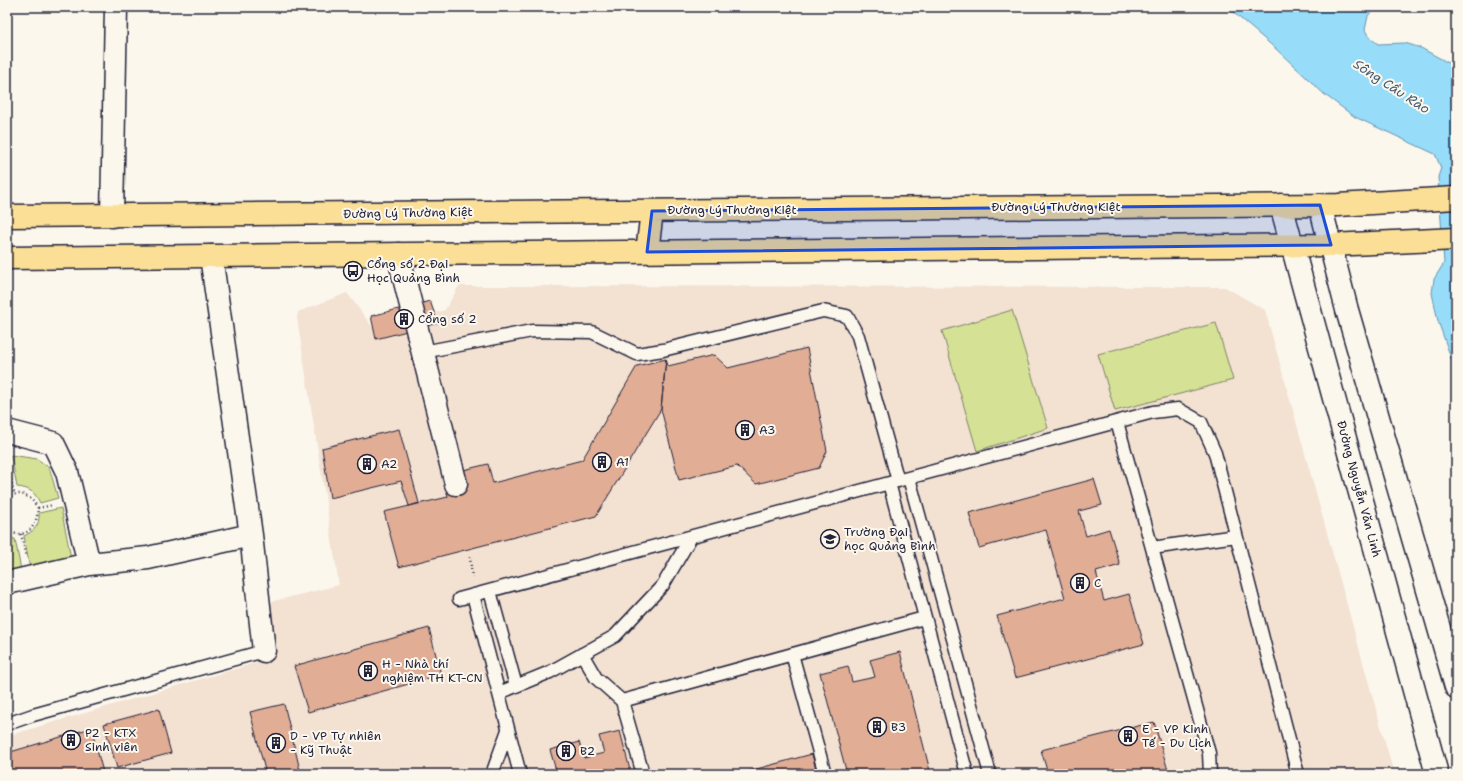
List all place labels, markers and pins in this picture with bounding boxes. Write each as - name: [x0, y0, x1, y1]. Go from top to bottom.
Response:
- place label: Cổng số 2 Đại Học Quảng Bình: [367, 256, 460, 286]
- bus stop icon: Cổng số 2 Đại Học Quảng Bình: [342, 260, 364, 282]
- building icon: Cổng số 2: [393, 308, 415, 330]
- place label: Cổng số 2: [418, 311, 477, 327]
- building icon: A3: [734, 419, 756, 441]
- place label: A3: [759, 422, 775, 438]
- building icon: A1: [591, 451, 613, 473]
- building icon: A2: [356, 453, 378, 475]
- place label: A1: [616, 454, 629, 470]
- place label: A2: [381, 456, 397, 472]
- place label: Trường Đại học Quảng Bình: [844, 524, 936, 554]
- school or university icon: Trường Đại học Quảng Bình: [819, 528, 841, 550]
- building icon: C: [1069, 572, 1091, 594]
- place label: C: [1094, 575, 1101, 591]
- place label: H - Nhà thí nghiệm TH KT-CN: [382, 656, 483, 686]
- building icon: H - Nhà thí nghiệm TH KT-CN: [357, 660, 379, 682]
- building icon: B3: [866, 716, 888, 738]
- place label: B3: [891, 719, 906, 735]
- place label: E - VP Kinh Tế - Du Lịch: [1142, 721, 1211, 751]
- place label: P2 - KTX Sinh viên: [85, 725, 138, 755]
- building icon: E - VP Kinh Tế - Du Lịch: [1117, 725, 1139, 747]
- place label: D - VP Tự nhiên - Kỹ Thuật: [290, 728, 381, 758]
- building icon: P2 - KTX Sinh viên: [60, 729, 82, 751]
- building icon: D - VP Tự nhiên - Kỹ Thuật: [265, 732, 287, 754]
- building icon: B2: [555, 740, 577, 762]
- place label: B2: [580, 743, 595, 759]

